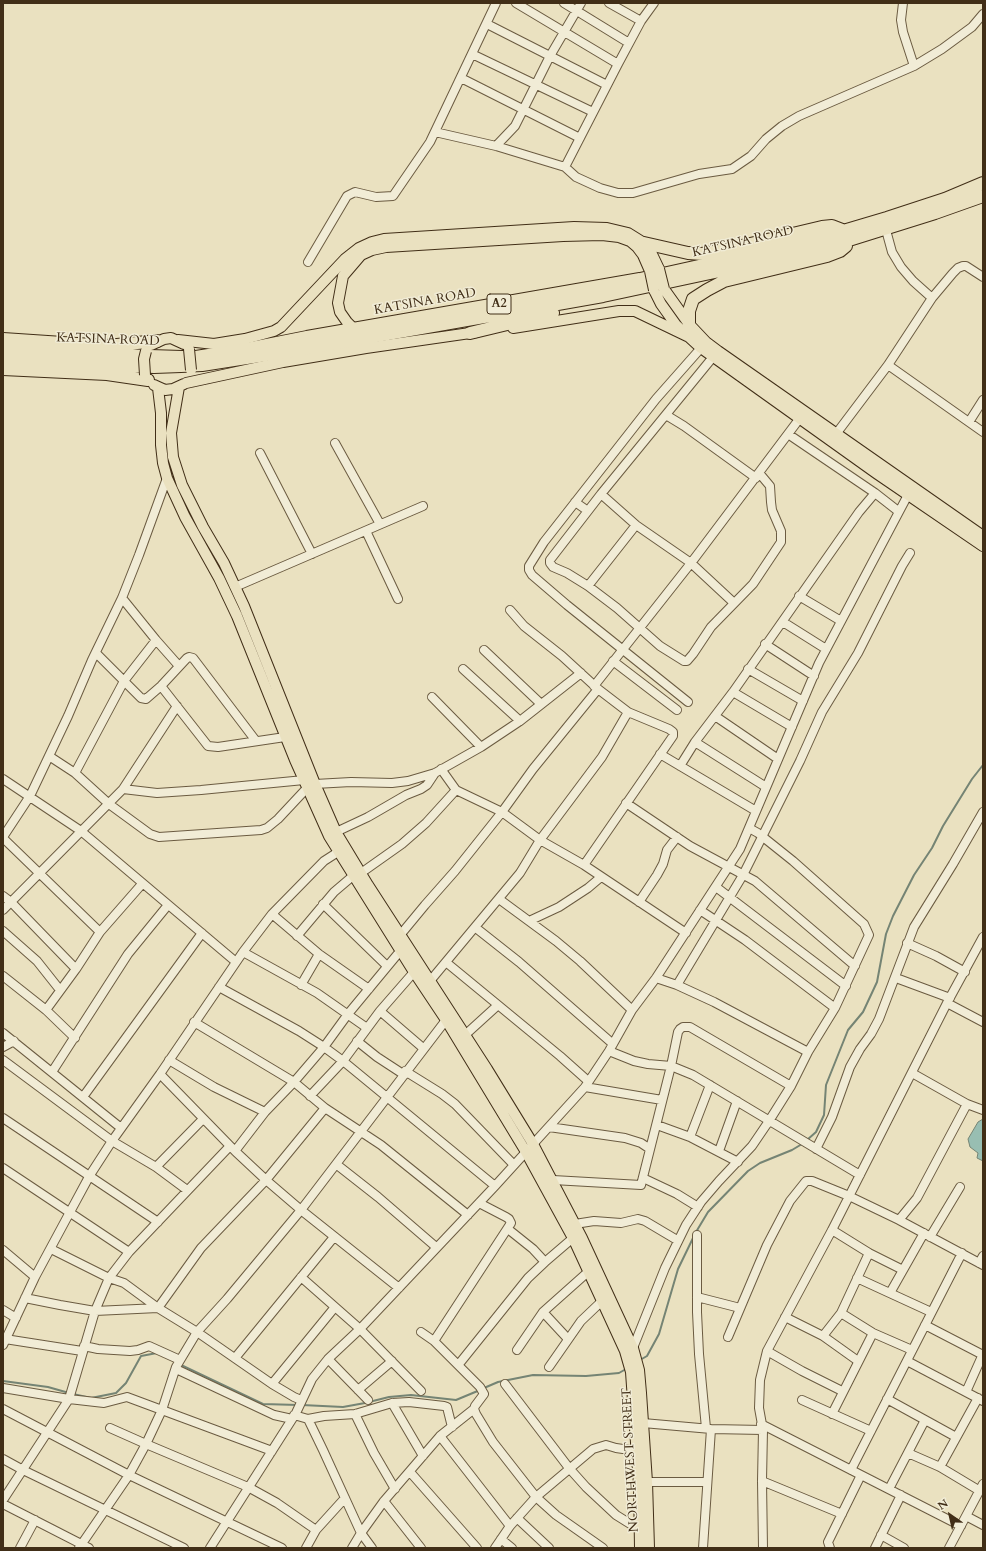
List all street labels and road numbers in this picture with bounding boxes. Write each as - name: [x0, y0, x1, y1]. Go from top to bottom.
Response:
- street label: KATSINA ROAD: [691, 223, 795, 261]
- street label: KATSINA ROAD: [373, 285, 477, 319]
- road number: A2: [487, 294, 511, 314]
- street label: KATSINA ROAD: [56, 330, 160, 350]
- street label: NORTHWEST STREET: [619, 1388, 643, 1532]

